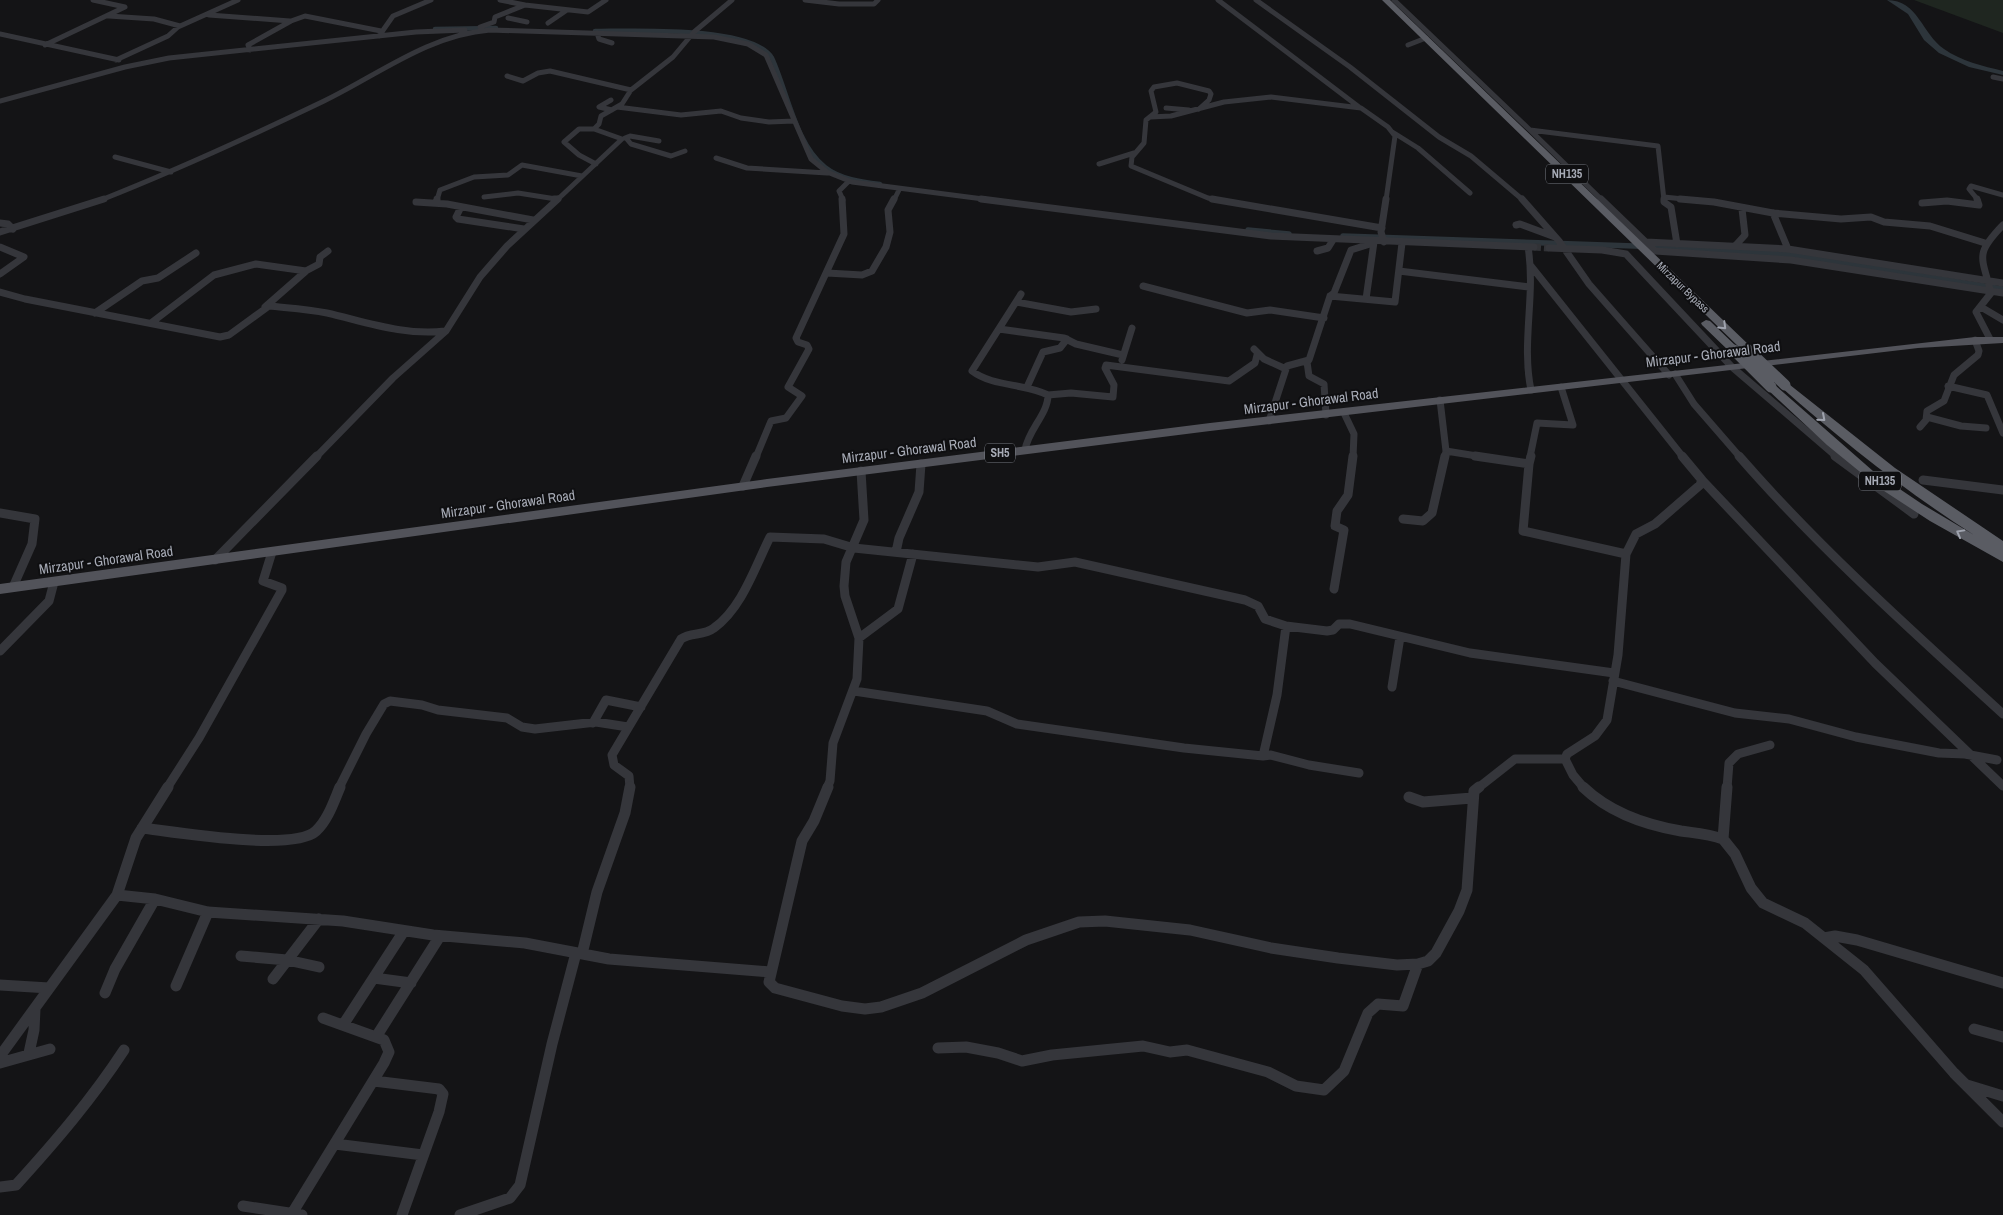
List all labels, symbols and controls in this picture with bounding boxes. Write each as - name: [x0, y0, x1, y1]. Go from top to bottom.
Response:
- road number: NH135: [1546, 164, 1588, 183]
- street label: Mirzapur Bypass: [1654, 258, 1713, 316]
- one-way arrow: [1718, 320, 1727, 329]
- street label: Mirzapur - Ghorawal Road: [1645, 337, 1781, 371]
- street label: Mirzapur - Ghorawal Road: [1243, 384, 1379, 418]
- one-way arrow: [1816, 412, 1825, 421]
- street label: Mirzapur - Ghorawal Road: [841, 433, 977, 467]
- road number: SH5: [985, 443, 1015, 462]
- road number: NH135: [1859, 472, 1901, 491]
- street label: Mirzapur - Ghorawal Road: [440, 486, 576, 522]
- one-way arrow: [1957, 529, 1966, 539]
- street label: Mirzapur - Ghorawal Road: [38, 542, 174, 578]

